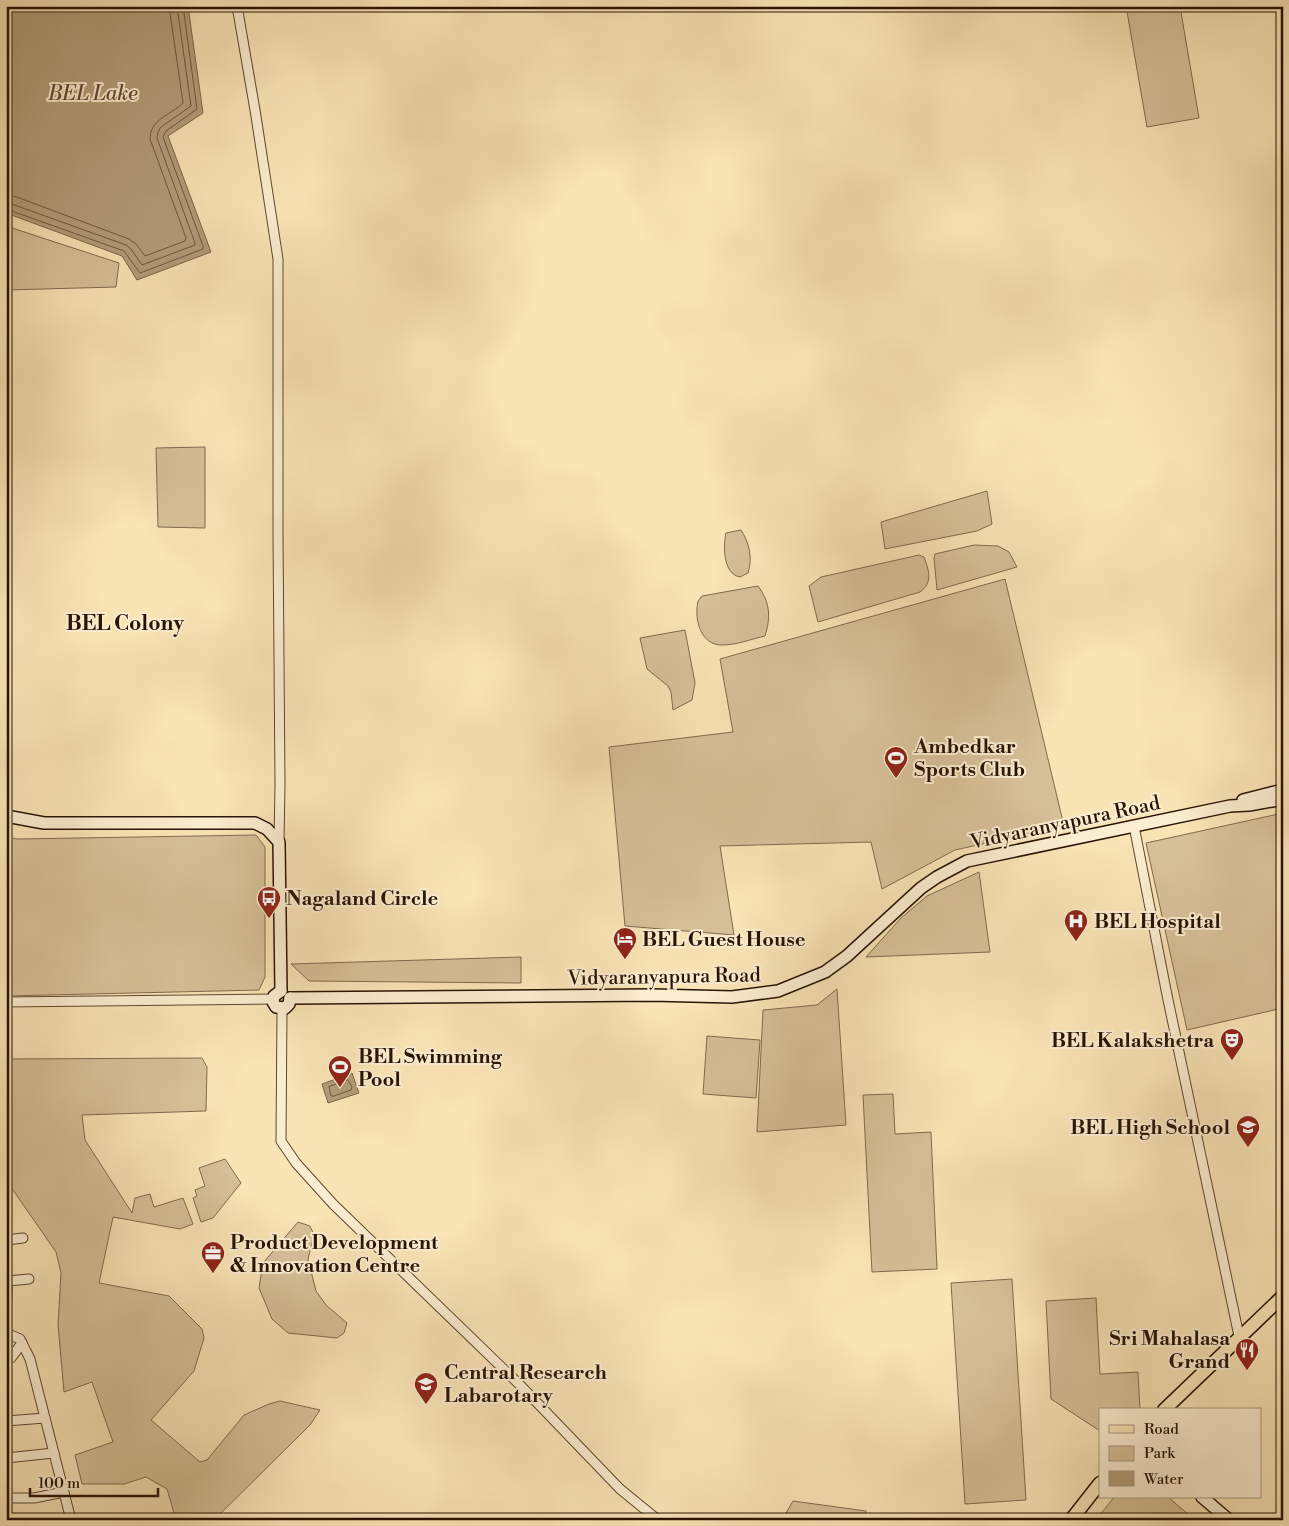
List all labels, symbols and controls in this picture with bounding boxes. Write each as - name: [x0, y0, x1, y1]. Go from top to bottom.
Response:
- water label: BEL Lake: [47, 81, 138, 107]
- district label: BEL Colony: [66, 611, 185, 637]
- place label: Ambedkar Sports Club: [913, 735, 1025, 783]
- sports icon: Ambedkar Sports Club: [883, 745, 909, 779]
- street label: Vidyaranyapura Road: [967, 791, 1163, 856]
- bus stop icon: Nagaland Circle: [256, 885, 282, 919]
- place label: Nagaland Circle: [286, 887, 439, 912]
- hospital icon: BEL Hospital: [1063, 908, 1089, 942]
- place label: BEL Hospital: [1094, 910, 1221, 935]
- hotel icon: BEL Guest House: [612, 926, 638, 960]
- place label: BEL Guest House: [642, 928, 806, 953]
- street label: Vidyaranyapura Road: [566, 963, 762, 992]
- theatre icon: BEL Kalakshetra: [1219, 1027, 1245, 1061]
- place label: BEL Kalakshetra: [1051, 1029, 1214, 1054]
- place label: BEL Swimming Pool: [358, 1045, 503, 1093]
- sports icon: BEL Swimming Pool: [327, 1054, 353, 1088]
- school or university icon: BEL High School: [1235, 1114, 1261, 1148]
- place label: BEL High School: [1070, 1116, 1230, 1141]
- place label: Product Development & Innovation Centre: [230, 1231, 439, 1279]
- office icon: Product Development & Innovation Centre: [200, 1240, 226, 1274]
- place label: Sri Mahalasa Grand: [1109, 1327, 1230, 1375]
- restaurant icon: Sri Mahalasa Grand: [1234, 1337, 1260, 1371]
- place label: Central Research Labarotary: [444, 1361, 607, 1409]
- school or university icon: Central Research Labarotary: [413, 1371, 439, 1405]
- legend: [1099, 1408, 1262, 1498]
- text: Road: [1144, 1420, 1179, 1439]
- text: Park: [1144, 1444, 1176, 1463]
- scale bar: [30, 1466, 158, 1498]
- text: Water: [1143, 1470, 1184, 1489]
- text: 100 m: [38, 1474, 80, 1493]

